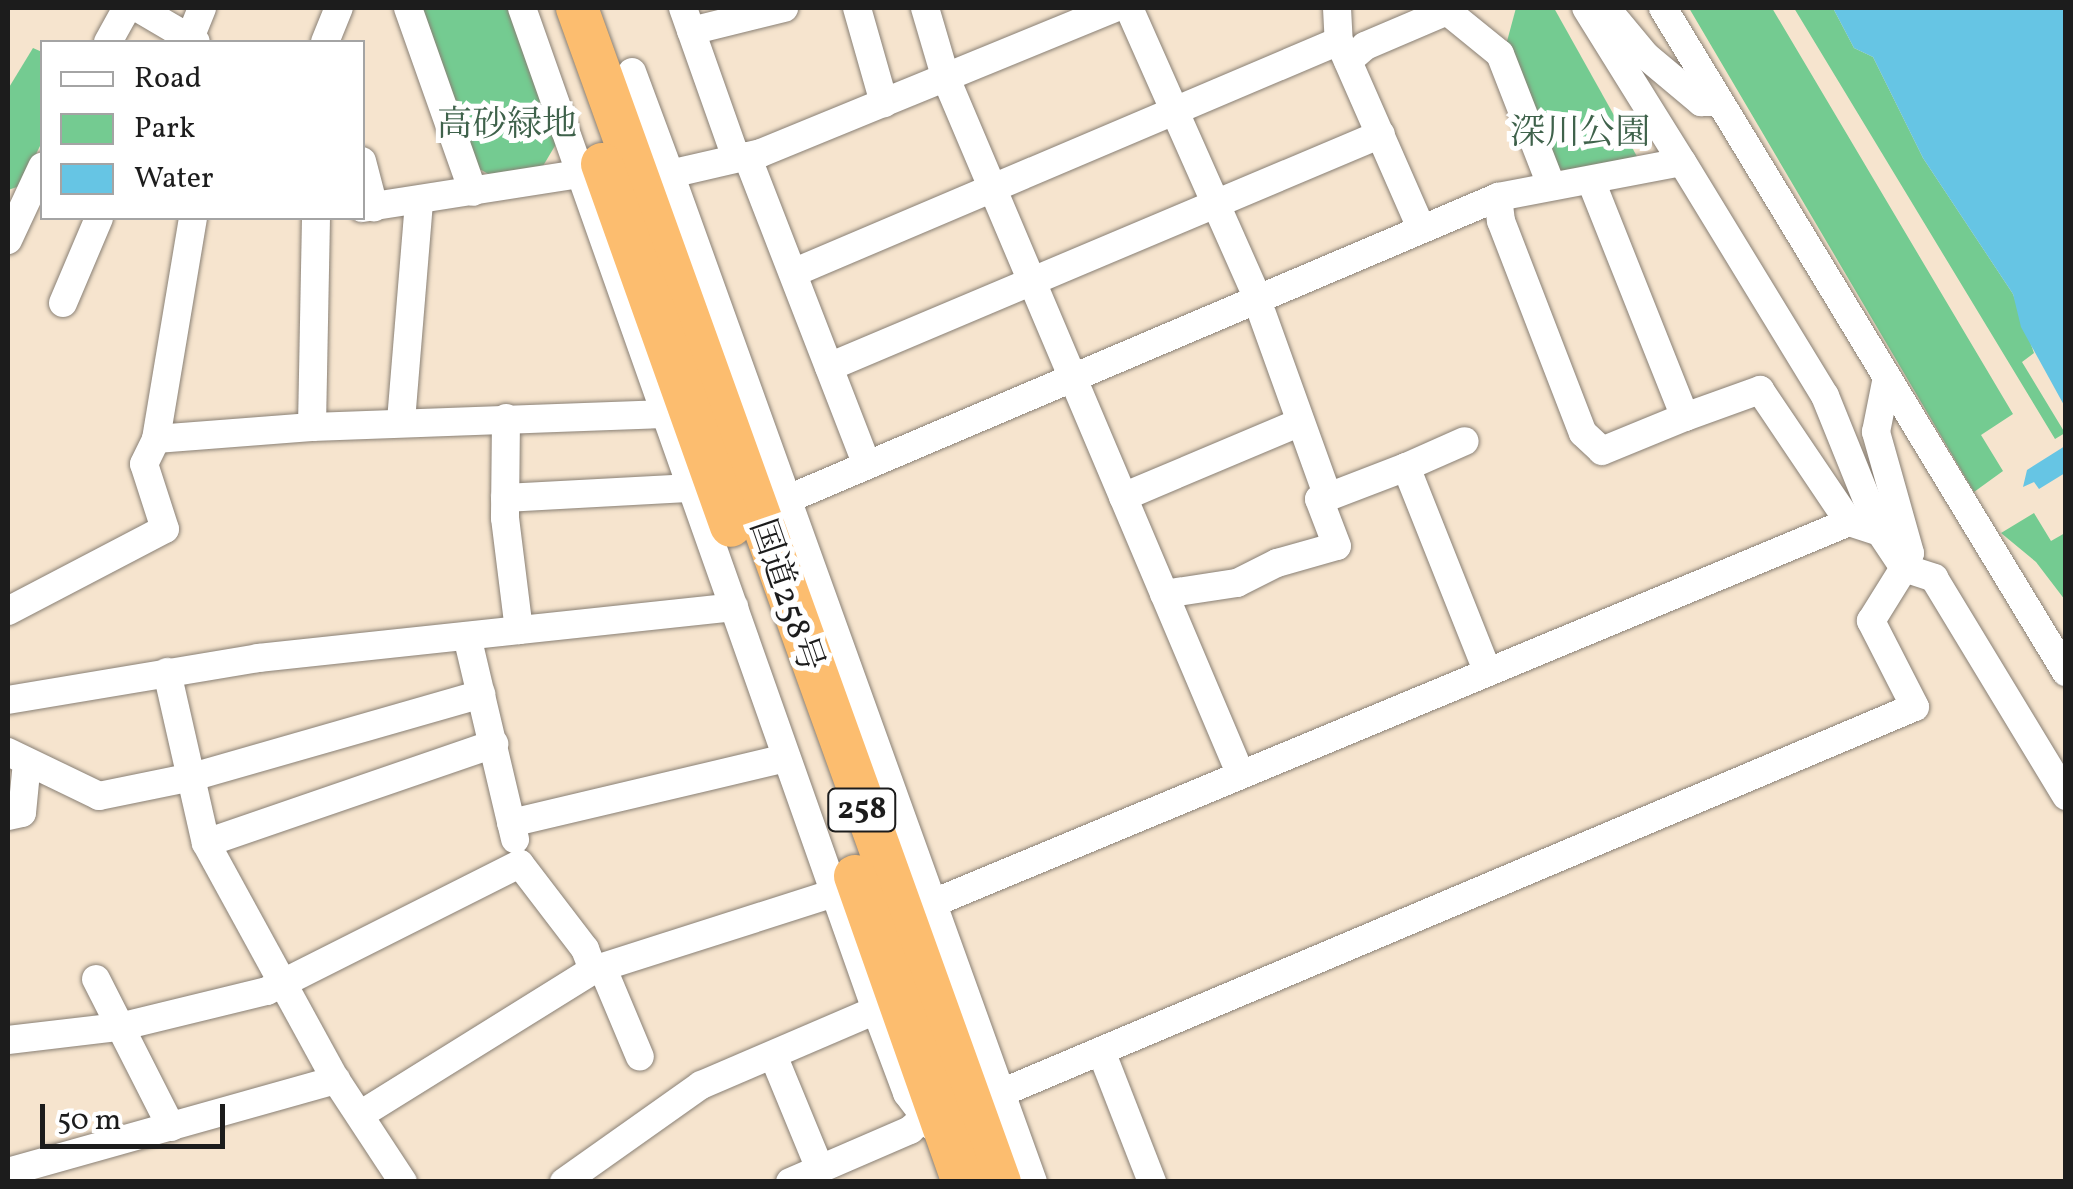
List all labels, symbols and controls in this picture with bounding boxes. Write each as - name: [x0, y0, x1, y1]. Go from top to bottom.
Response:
- legend: [40, 40, 365, 220]
- text: Road: [134, 58, 202, 100]
- park label: 高砂緑地: [437, 105, 577, 147]
- text: Park: [134, 108, 195, 150]
- park label: 深川公園: [1510, 113, 1650, 155]
- text: Water: [134, 158, 214, 200]
- street label: 国道258号: [739, 514, 831, 678]
- road number: 258: [827, 783, 897, 837]
- scale bar: [45, 1084, 230, 1146]
- text: 50 m: [57, 1100, 121, 1142]

